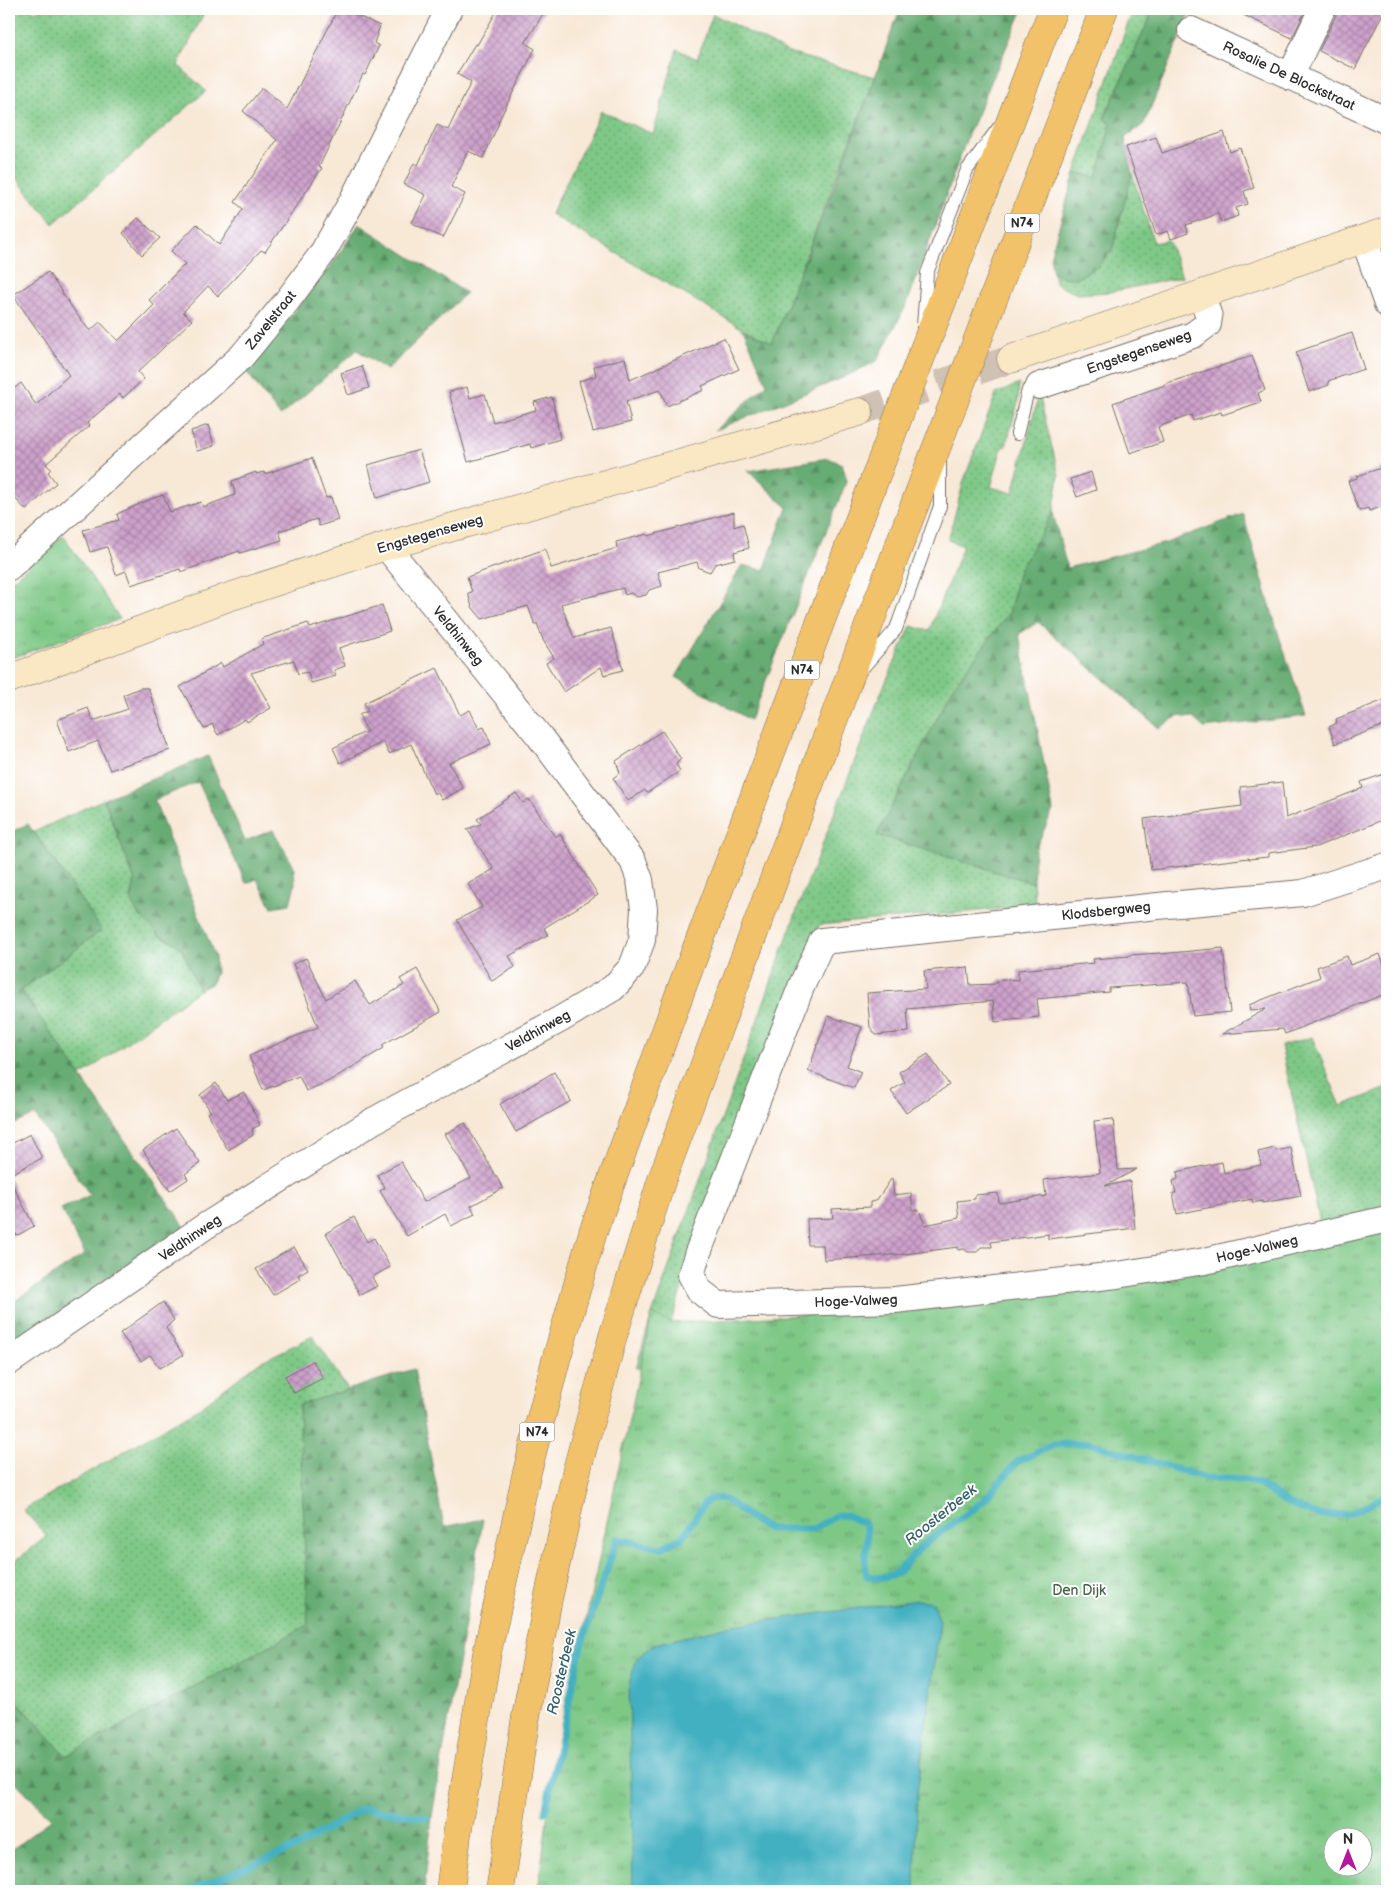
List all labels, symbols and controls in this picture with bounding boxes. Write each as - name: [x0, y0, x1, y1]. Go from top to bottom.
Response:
- street label: Rosalie De Blockstraat: [1220, 38, 1359, 115]
- road number: N74: [1004, 214, 1040, 232]
- street label: Zavelstraat: [242, 287, 300, 354]
- street label: Engstegenseweg: [1084, 326, 1194, 378]
- street label: Engstegenseweg: [375, 511, 485, 557]
- street label: Veldhinweg: [429, 603, 487, 669]
- road number: N74: [784, 660, 820, 680]
- street label: Klodsbergweg: [1061, 898, 1151, 924]
- street label: Veldhinweg: [503, 1006, 573, 1056]
- street label: Veldhinweg: [156, 1211, 224, 1265]
- street label: Hoge-Valweg: [1215, 1231, 1299, 1267]
- street label: Hoge-Valweg: [814, 1291, 898, 1311]
- road number: N74: [520, 1422, 554, 1441]
- water label: Roosterbeek: [901, 1480, 981, 1550]
- park label: Den Dijk: [1052, 1582, 1106, 1599]
- water label: Roosterbeek: [543, 1627, 581, 1717]
- north arrow: [1324, 1828, 1374, 1878]
- text: N: [1343, 1831, 1353, 1848]

